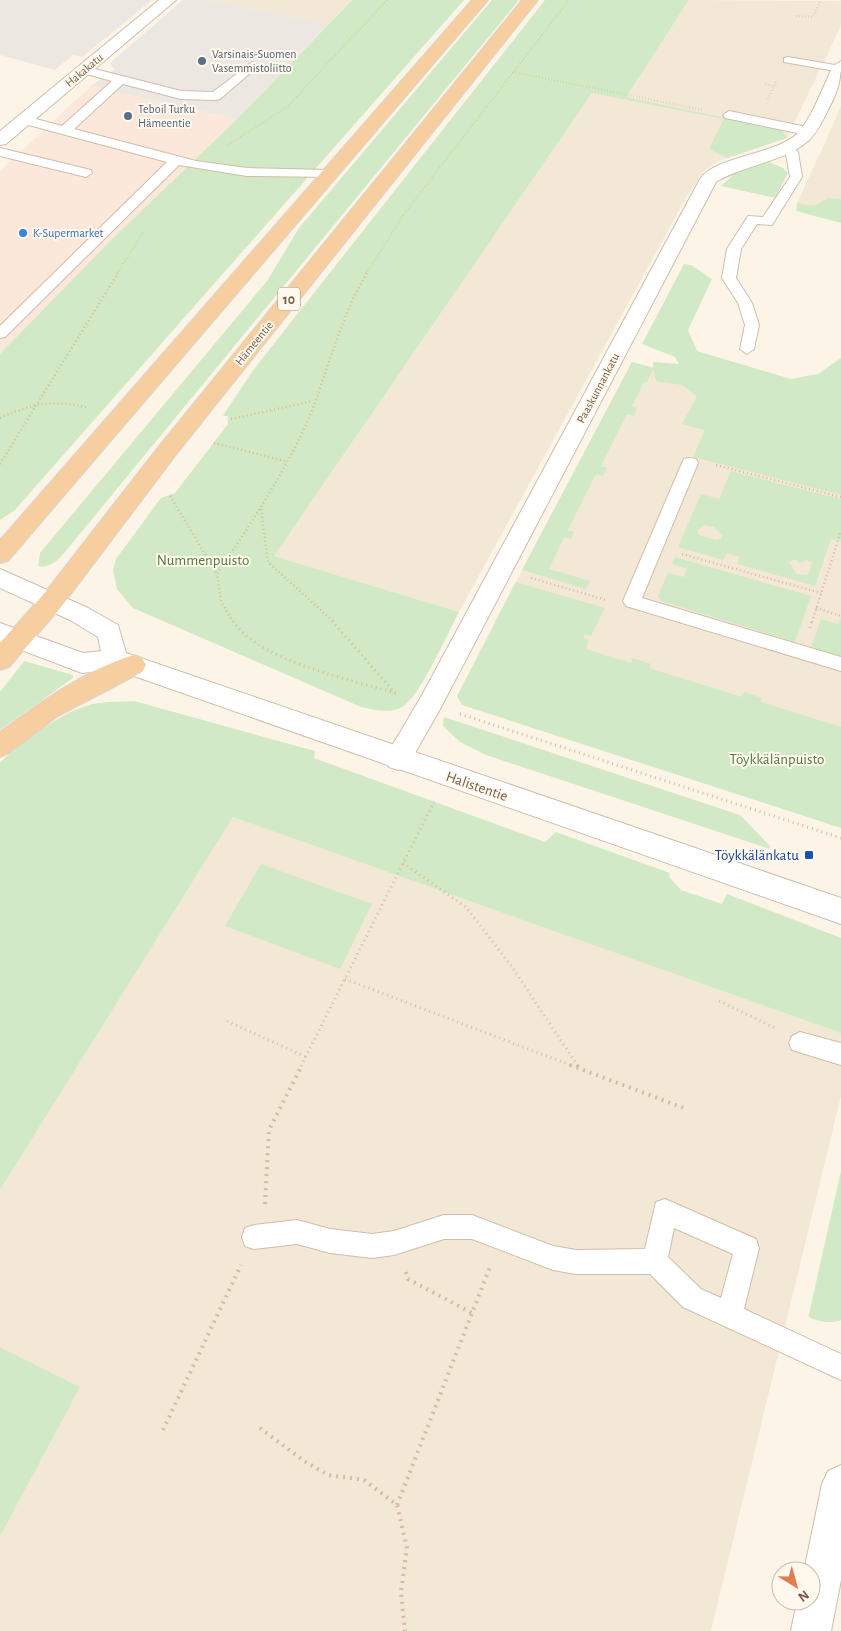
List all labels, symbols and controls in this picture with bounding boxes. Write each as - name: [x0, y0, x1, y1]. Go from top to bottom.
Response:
- place label: Varsinais-Suomen Vasemmistoliitto: [212, 48, 296, 74]
- street label: Hakakatu: [63, 51, 105, 89]
- marker: Varsinais-Suomen Vasemmistoliitto: [196, 55, 208, 67]
- place label: Teboil Turku Hämeentie: [138, 103, 195, 129]
- marker: Teboil Turku Hämeentie: [122, 110, 134, 122]
- marker: K-Supermarket: [17, 227, 29, 239]
- place label: K-Supermarket: [33, 227, 104, 239]
- road number: 10: [278, 288, 300, 310]
- street label: Hämeentie: [233, 319, 275, 367]
- street label: Paaskunnankatu: [574, 351, 622, 425]
- park label: Nummenpuisto: [157, 553, 249, 568]
- park label: Töykkälänpuisto: [730, 752, 824, 767]
- street label: Halistentie: [444, 769, 510, 804]
- place label: Töykkälänkatu: [715, 848, 799, 863]
- marker: Töykkälänkatu: [803, 849, 815, 861]
- north arrow: [771, 1561, 821, 1611]
- text: N: [795, 1587, 811, 1604]

